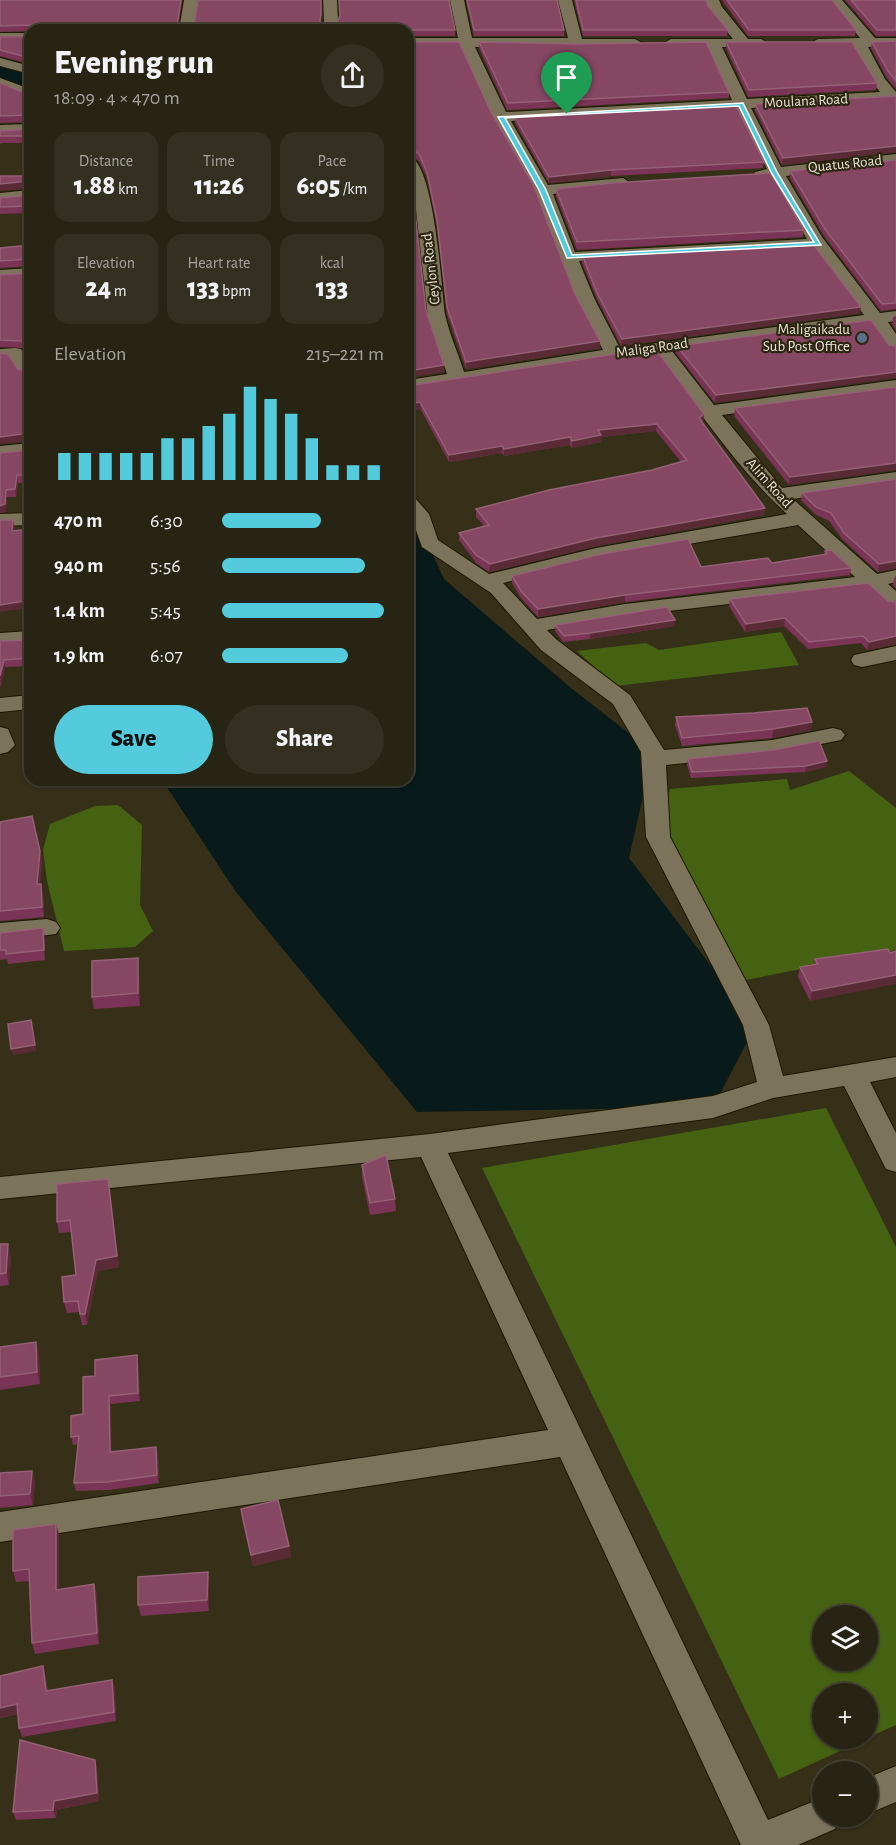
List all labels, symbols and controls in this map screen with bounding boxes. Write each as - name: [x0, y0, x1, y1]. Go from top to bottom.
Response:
- button: share: [321, 44, 384, 107]
- text: Evening run: [54, 47, 214, 80]
- pin: [541, 52, 592, 114]
- icon: arrive: [550, 61, 583, 94]
- text: 18:09 · 4 × 470 m: [54, 88, 180, 108]
- street label: Moulana Road: [764, 91, 849, 111]
- text: Distance: [79, 153, 133, 169]
- text: Time: [203, 153, 235, 169]
- text: Pace: [318, 153, 346, 169]
- street label: Quatus Road: [807, 153, 883, 175]
- text: 1.88: [74, 173, 115, 199]
- text: 11:26: [194, 173, 244, 199]
- text: 6:05: [297, 173, 340, 199]
- text: km: [115, 181, 138, 197]
- text: /km: [340, 181, 367, 197]
- street label: Ceylon Road: [419, 232, 443, 306]
- text: Elevation: [77, 255, 135, 271]
- text: Heart rate: [188, 255, 250, 271]
- text: kcal: [320, 255, 344, 271]
- text: 24: [85, 275, 111, 301]
- text: 133: [187, 275, 219, 301]
- text: 133: [316, 275, 348, 301]
- text: m: [111, 283, 127, 299]
- text: bpm: [219, 283, 251, 299]
- place label: Maligaikadu Sub Post Office: [763, 322, 850, 354]
- marker: Maligaikadu Sub Post Office: [855, 331, 869, 345]
- street label: Maliga Road: [615, 336, 689, 360]
- text: Elevation: [54, 344, 126, 364]
- text: 215–221 m: [306, 344, 384, 364]
- street label: Alim Road: [743, 456, 795, 511]
- text: 470 m: [54, 511, 102, 531]
- text: 6:30: [150, 511, 183, 531]
- text: 940 m: [54, 556, 103, 576]
- text: 5:56: [150, 556, 181, 576]
- text: 1.4 km: [54, 601, 105, 621]
- text: 5:45: [150, 601, 181, 621]
- text: 1.9 km: [54, 646, 105, 666]
- text: 6:07: [150, 646, 183, 666]
- button: Save: [54, 705, 213, 774]
- button: Share: [225, 705, 384, 774]
- map controls: [812, 1605, 878, 1827]
- button: layers: [812, 1605, 878, 1671]
- button: +: [812, 1683, 878, 1749]
- button: −: [812, 1761, 878, 1827]

